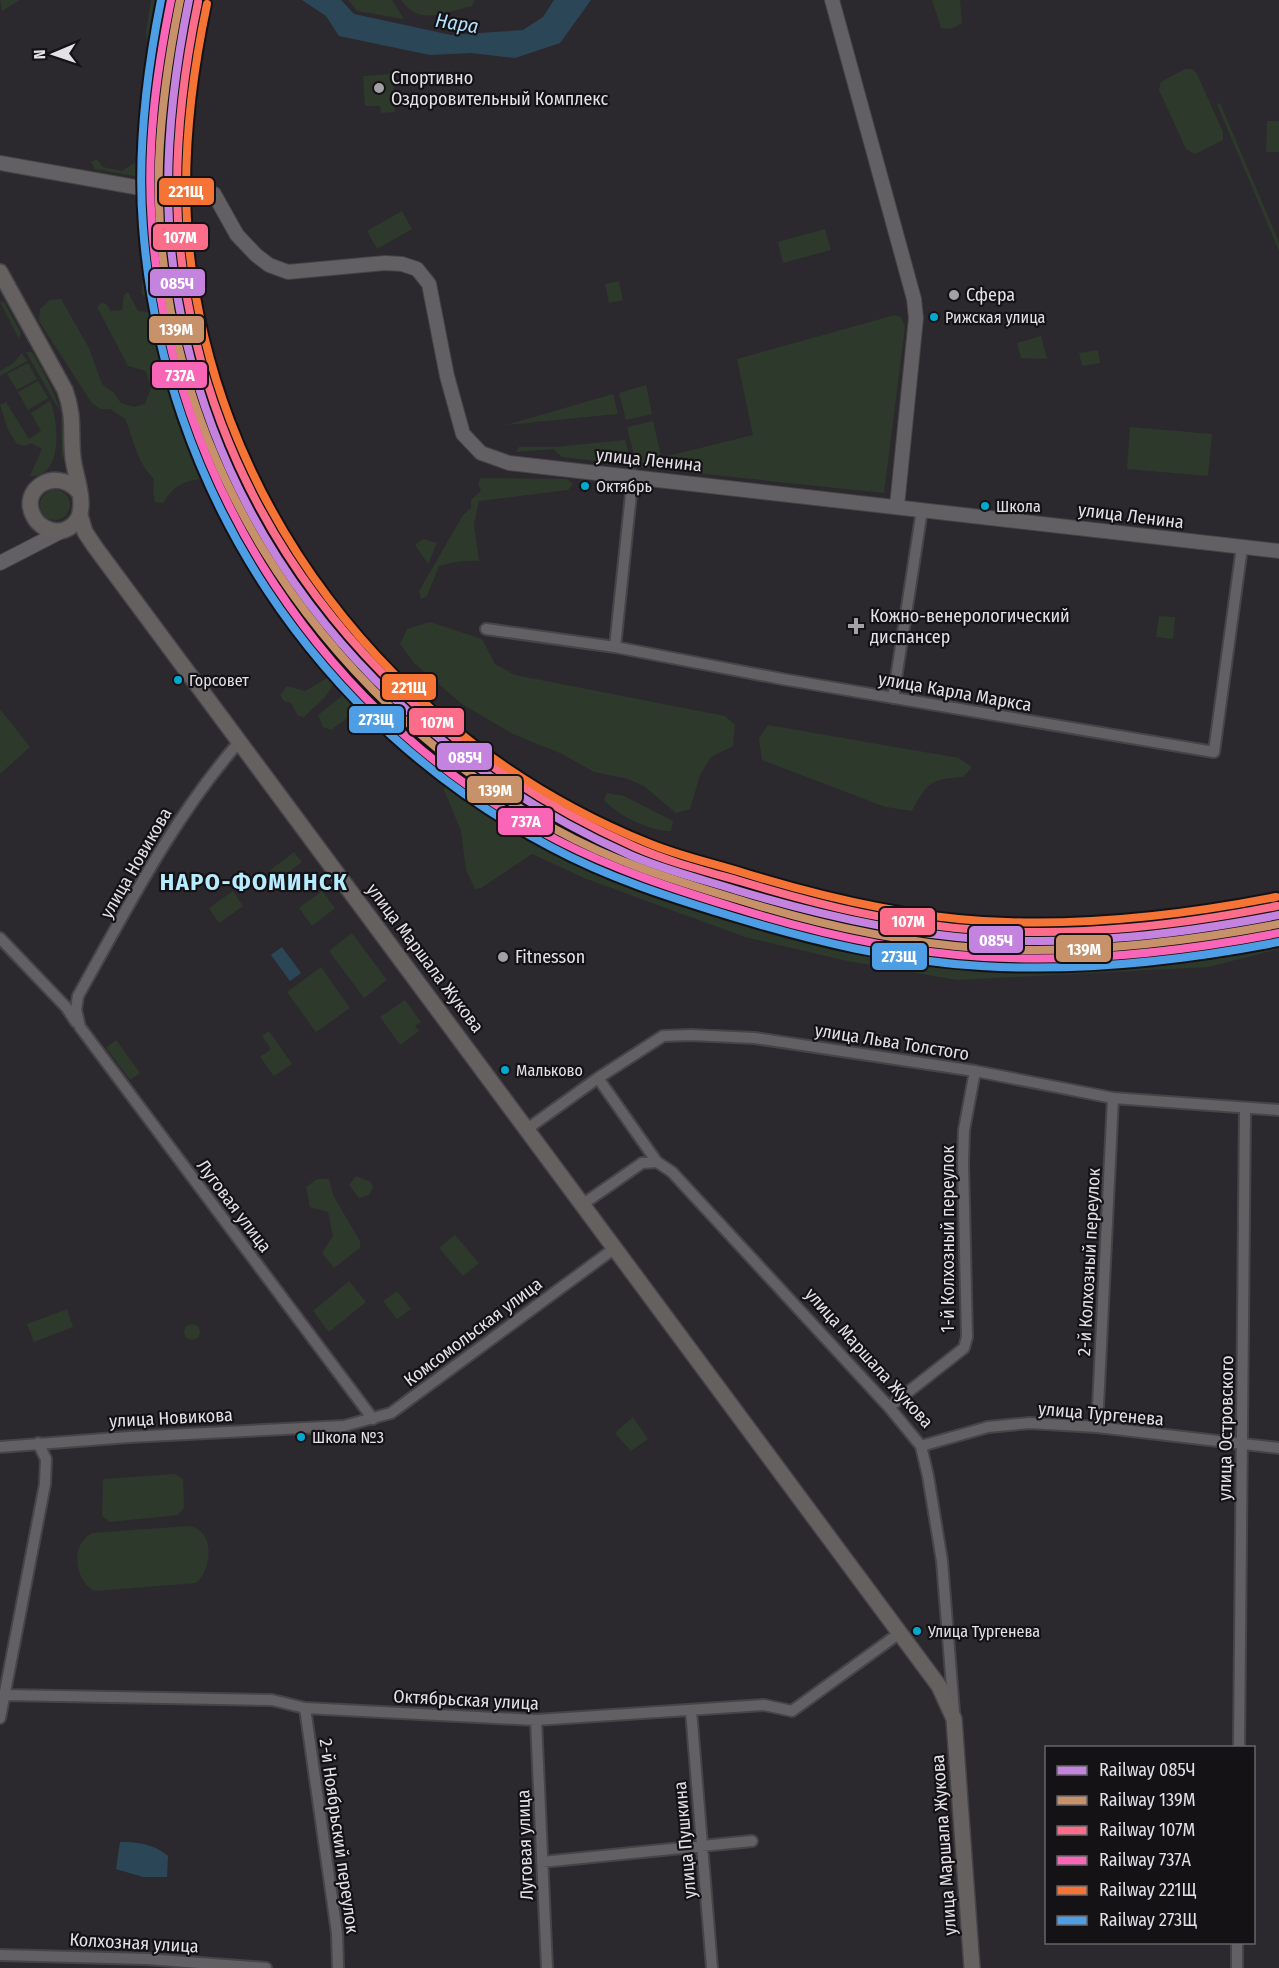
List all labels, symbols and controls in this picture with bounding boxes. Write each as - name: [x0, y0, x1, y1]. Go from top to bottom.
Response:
- water label: Нара: [434, 8, 480, 38]
- north arrow: [24, 24, 84, 84]
- text: N: [30, 49, 49, 60]
- place label: Спортивно Оздоровительный Комплекс: [391, 67, 609, 110]
- marker: Спортивно Оздоровительный Комплекс: [372, 81, 386, 95]
- line badge: 221Щ: [158, 177, 215, 206]
- text: 221Щ: [168, 182, 204, 201]
- line badge: 107М: [152, 223, 209, 251]
- text: 107М: [163, 228, 197, 247]
- line badge: 085Ч: [149, 268, 206, 297]
- text: 085Ч: [160, 274, 194, 293]
- place label: Сфера: [966, 284, 1015, 306]
- marker: Сфера: [947, 288, 961, 302]
- place label: Рижская улица: [945, 308, 1046, 327]
- marker: Рижская улица: [928, 311, 940, 323]
- line badge: 139М: [148, 315, 205, 344]
- text: 139М: [159, 320, 193, 339]
- line badge: 737А: [151, 361, 208, 389]
- text: 737А: [165, 366, 195, 385]
- street label: улица Ленина: [595, 443, 703, 477]
- place label: Октябрь: [596, 477, 652, 496]
- marker: Октябрь: [579, 480, 591, 492]
- place label: Школа: [996, 497, 1041, 516]
- street label: улица Ленина: [1077, 499, 1185, 533]
- marker: Школа: [979, 500, 991, 512]
- place label: Кожно-венерологический диспансер: [870, 605, 1070, 648]
- marker: Кожно-венерологический диспансер: [847, 617, 865, 635]
- street label: улица Карла Маркса: [877, 668, 1033, 716]
- place label: Горсовет: [189, 671, 249, 690]
- line badge: 221Щ: [381, 673, 437, 701]
- marker: Горсовет: [172, 674, 184, 686]
- text: 221Щ: [391, 678, 427, 697]
- line badge: 273Щ: [348, 705, 405, 734]
- line badge: 107М: [408, 707, 465, 736]
- text: 273Щ: [357, 710, 394, 729]
- text: 107М: [420, 713, 454, 732]
- line badge: 085Ч: [436, 742, 493, 771]
- text: 085Ч: [448, 748, 482, 767]
- line badge: 139М: [466, 775, 523, 804]
- text: 139М: [478, 781, 512, 800]
- street label: улица Новикова: [96, 804, 177, 922]
- line badge: 737А: [497, 807, 554, 836]
- text: 737А: [511, 812, 541, 831]
- district label: НАРО-ФОМИНСК: [160, 868, 348, 896]
- street label: улица Маршала Жукова: [362, 879, 488, 1037]
- line badge: 107М: [879, 907, 936, 936]
- text: 107М: [891, 912, 925, 931]
- line badge: 085Ч: [968, 925, 1024, 954]
- text: 085Ч: [979, 931, 1013, 950]
- line badge: 139М: [1055, 934, 1112, 963]
- text: 139М: [1067, 940, 1101, 959]
- line badge: 273Щ: [871, 942, 928, 971]
- place label: Fitnesson: [515, 946, 585, 968]
- text: 273Щ: [880, 947, 917, 966]
- marker: Fitnesson: [496, 950, 510, 964]
- street label: улица Льва Толстого: [813, 1019, 971, 1065]
- place label: Мальково: [516, 1061, 583, 1080]
- marker: Мальково: [499, 1064, 511, 1076]
- street label: 1-й Колхозный переулок: [937, 1145, 959, 1333]
- street label: Луговая улица: [192, 1155, 276, 1257]
- street label: 2-й Колхозный переулок: [1073, 1167, 1105, 1357]
- street label: Комсомольская улица: [400, 1273, 547, 1391]
- street label: улица Маршала Жукова: [800, 1283, 938, 1433]
- street label: улица Островского: [1214, 1355, 1238, 1501]
- street label: улица Тургенева: [1037, 1398, 1165, 1430]
- street label: улица Новикова: [109, 1404, 234, 1432]
- place label: Школа №3: [312, 1428, 384, 1447]
- marker: Школа №3: [295, 1431, 307, 1443]
- place label: Улица Тургенева: [927, 1622, 1040, 1641]
- marker: Улица Тургенева: [911, 1625, 923, 1637]
- street label: Октябрьская улица: [393, 1685, 540, 1715]
- street label: 2-й Ноябрьский переулок: [314, 1737, 364, 1935]
- legend: [1045, 1746, 1255, 1944]
- street label: улица Маршала Жукова: [927, 1754, 961, 1936]
- text: Railway 085Ч: [1099, 1759, 1196, 1781]
- street label: улица Пушкина: [669, 1780, 701, 1900]
- street label: Луговая улица: [512, 1789, 538, 1901]
- text: Railway 139М: [1099, 1789, 1196, 1811]
- text: Railway 107М: [1099, 1819, 1195, 1841]
- text: Railway 737А: [1099, 1849, 1192, 1871]
- text: Railway 221Щ: [1099, 1879, 1197, 1901]
- text: Railway 273Щ: [1099, 1909, 1197, 1931]
- street label: Колхозная улица: [69, 1929, 199, 1957]

